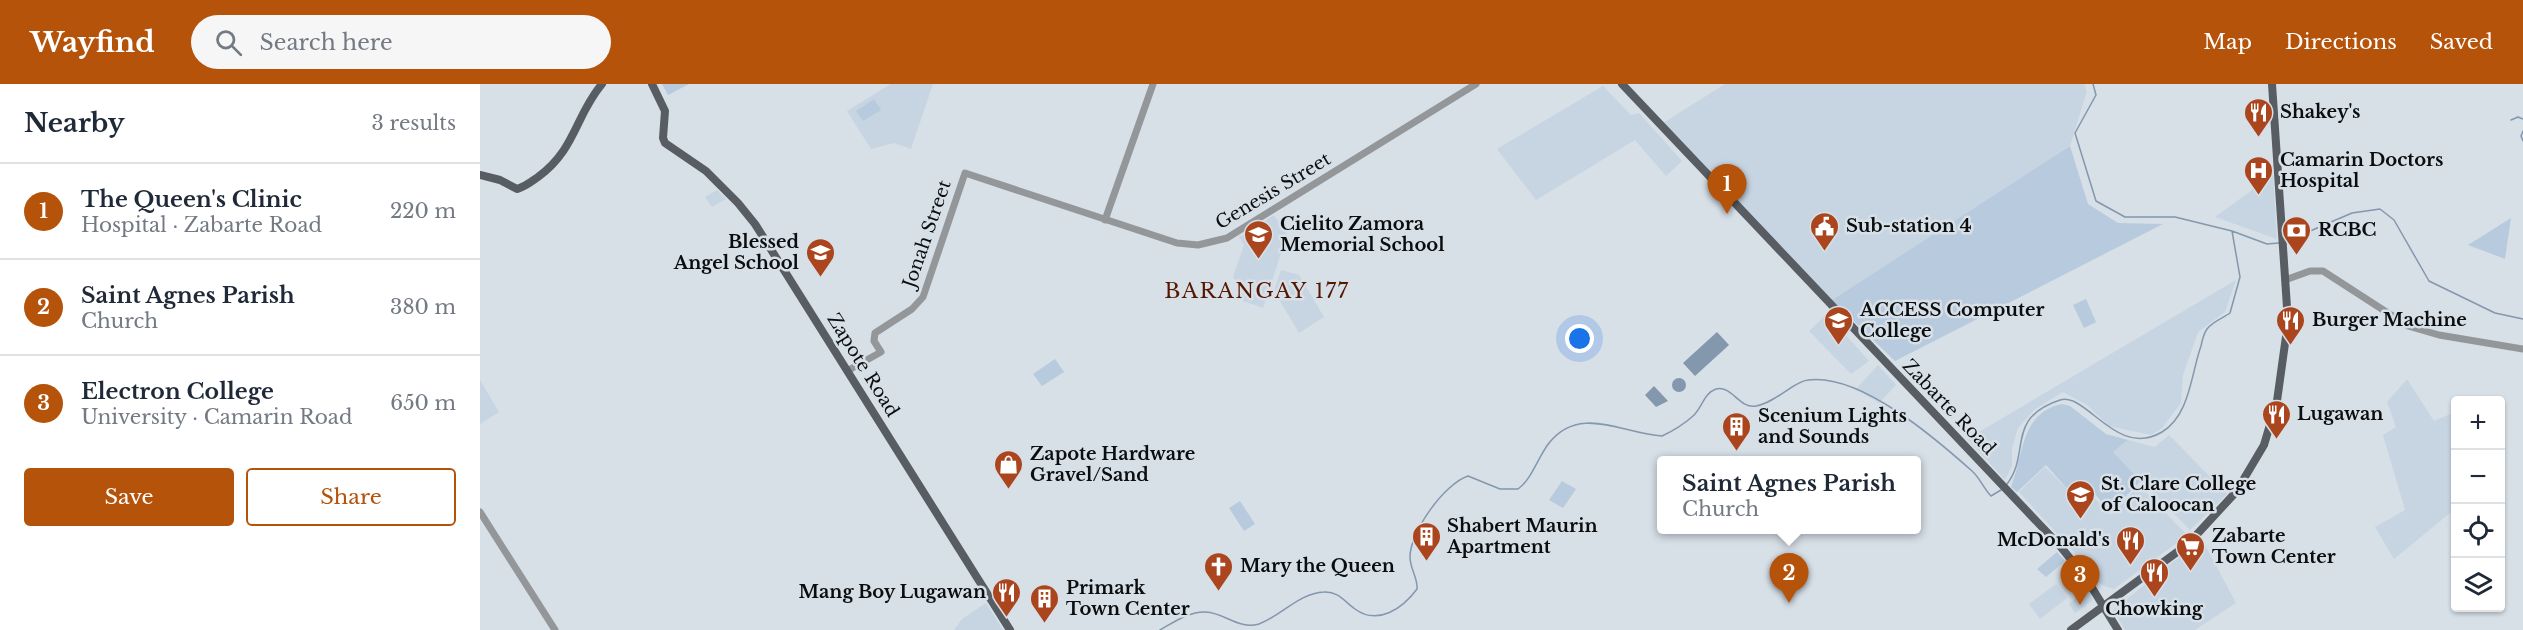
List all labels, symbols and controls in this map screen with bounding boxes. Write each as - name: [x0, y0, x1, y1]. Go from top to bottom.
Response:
- search box: [191, 15, 611, 69]
- text: Wayfind: [30, 25, 155, 60]
- icon: search: [212, 26, 245, 59]
- text: Search here: [260, 29, 393, 56]
- text: Map: [2203, 29, 2252, 55]
- text: Directions: [2285, 29, 2397, 55]
- text: Saved: [2430, 29, 2493, 55]
- restaurant icon: Shakey's: [2243, 96, 2275, 138]
- place label: Shakey's: [2280, 101, 2361, 123]
- text: Nearby: [24, 107, 125, 139]
- text: 3 results: [372, 111, 456, 135]
- street label: Genesis Street: [1211, 148, 1335, 234]
- place label: Camarin Doctors Hospital: [2280, 149, 2443, 192]
- hospital icon: Camarin Doctors Hospital: [2243, 154, 2275, 196]
- pin: 1: [1708, 164, 1746, 214]
- street label: Jonah Street: [898, 177, 956, 293]
- text: The Queen's Clinic: [81, 186, 302, 213]
- text: 1: [39, 199, 48, 223]
- text: 220 m: [390, 199, 456, 223]
- public building icon: Sub-station 4: [1809, 210, 1841, 252]
- text: Hospital · Zabarte Road: [81, 213, 322, 237]
- place label: Cielito Zamora Memorial School: [1280, 213, 1445, 256]
- bank icon: RCBC: [2281, 214, 2313, 256]
- place label: Sub-station 4: [1846, 215, 1972, 237]
- school or university icon: Cielito Zamora Memorial School: [1243, 218, 1275, 260]
- place label: RCBC: [2318, 219, 2376, 241]
- place label: Blessed Angel School: [673, 231, 800, 274]
- school or university icon: Blessed Angel School: [804, 236, 836, 278]
- district label: BARANGAY 177: [1164, 278, 1350, 304]
- text: Saint Agnes Parish: [81, 282, 295, 309]
- text: 2: [37, 295, 50, 319]
- text: 380 m: [390, 295, 456, 319]
- place label: ACCESS Computer College: [1859, 299, 2044, 342]
- school or university icon: ACCESS Computer College: [1823, 304, 1855, 346]
- restaurant icon: Burger Machine: [2275, 304, 2307, 346]
- text: Church: [81, 309, 158, 333]
- street label: Zapote Road: [822, 309, 904, 421]
- place label: Burger Machine: [2312, 309, 2467, 331]
- your location: [1565, 324, 1594, 353]
- street label: Zabarte Road: [1898, 355, 2000, 459]
- text: Electron College: [81, 378, 274, 405]
- text: 3: [37, 391, 50, 415]
- text: 650 m: [390, 391, 456, 415]
- map controls: [2451, 396, 2505, 612]
- button: +: [2451, 396, 2505, 450]
- restaurant icon: Lugawan: [2260, 398, 2292, 440]
- place label: Lugawan: [2297, 403, 2383, 425]
- text: University · Camarin Road: [81, 405, 352, 429]
- place label: Scenium Lights and Sounds: [1758, 405, 1907, 448]
- building icon: Scenium Lights and Sounds: [1721, 410, 1753, 452]
- place label: Zapote Hardware Gravel/Sand: [1030, 443, 1195, 486]
- shop icon: Zapote Hardware Gravel/Sand: [993, 448, 1025, 490]
- button: −: [2451, 450, 2505, 504]
- popup: [1657, 456, 1921, 534]
- button: Save: [24, 468, 234, 526]
- button: Share: [246, 468, 456, 526]
- text: Saint Agnes Parish: [1682, 470, 1896, 497]
- place label: St. Clare College of Caloocan: [2101, 473, 2256, 516]
- school or university icon: St. Clare College of Caloocan: [2064, 478, 2096, 520]
- text: Church: [1682, 497, 1759, 521]
- button: locate: [2451, 504, 2505, 558]
- place label: Shabert Maurin Apartment: [1446, 515, 1598, 558]
- building icon: Shabert Maurin Apartment: [1410, 520, 1442, 562]
- restaurant icon: McDonald's: [2115, 524, 2147, 566]
- place label: Zabarte Town Center: [2212, 525, 2336, 568]
- place label: McDonald's: [1997, 529, 2110, 551]
- supermarket icon: Zabarte Town Center: [2175, 530, 2207, 572]
- church icon: Mary the Queen: [1203, 550, 1235, 592]
- pin: 2: [1770, 554, 1808, 603]
- place label: Mary the Queen: [1240, 555, 1395, 577]
- pin: 3: [2060, 556, 2100, 605]
- restaurant icon: Chowking: [2138, 556, 2170, 598]
- button: layers: [2451, 558, 2505, 612]
- restaurant icon: Mang Boy Lugawan: [991, 576, 1023, 618]
- place label: Primark Town Center: [1066, 577, 1190, 620]
- place label: Mang Boy Lugawan: [798, 581, 986, 603]
- building icon: Primark Town Center: [1029, 582, 1061, 624]
- place label: Chowking: [2105, 598, 2204, 620]

